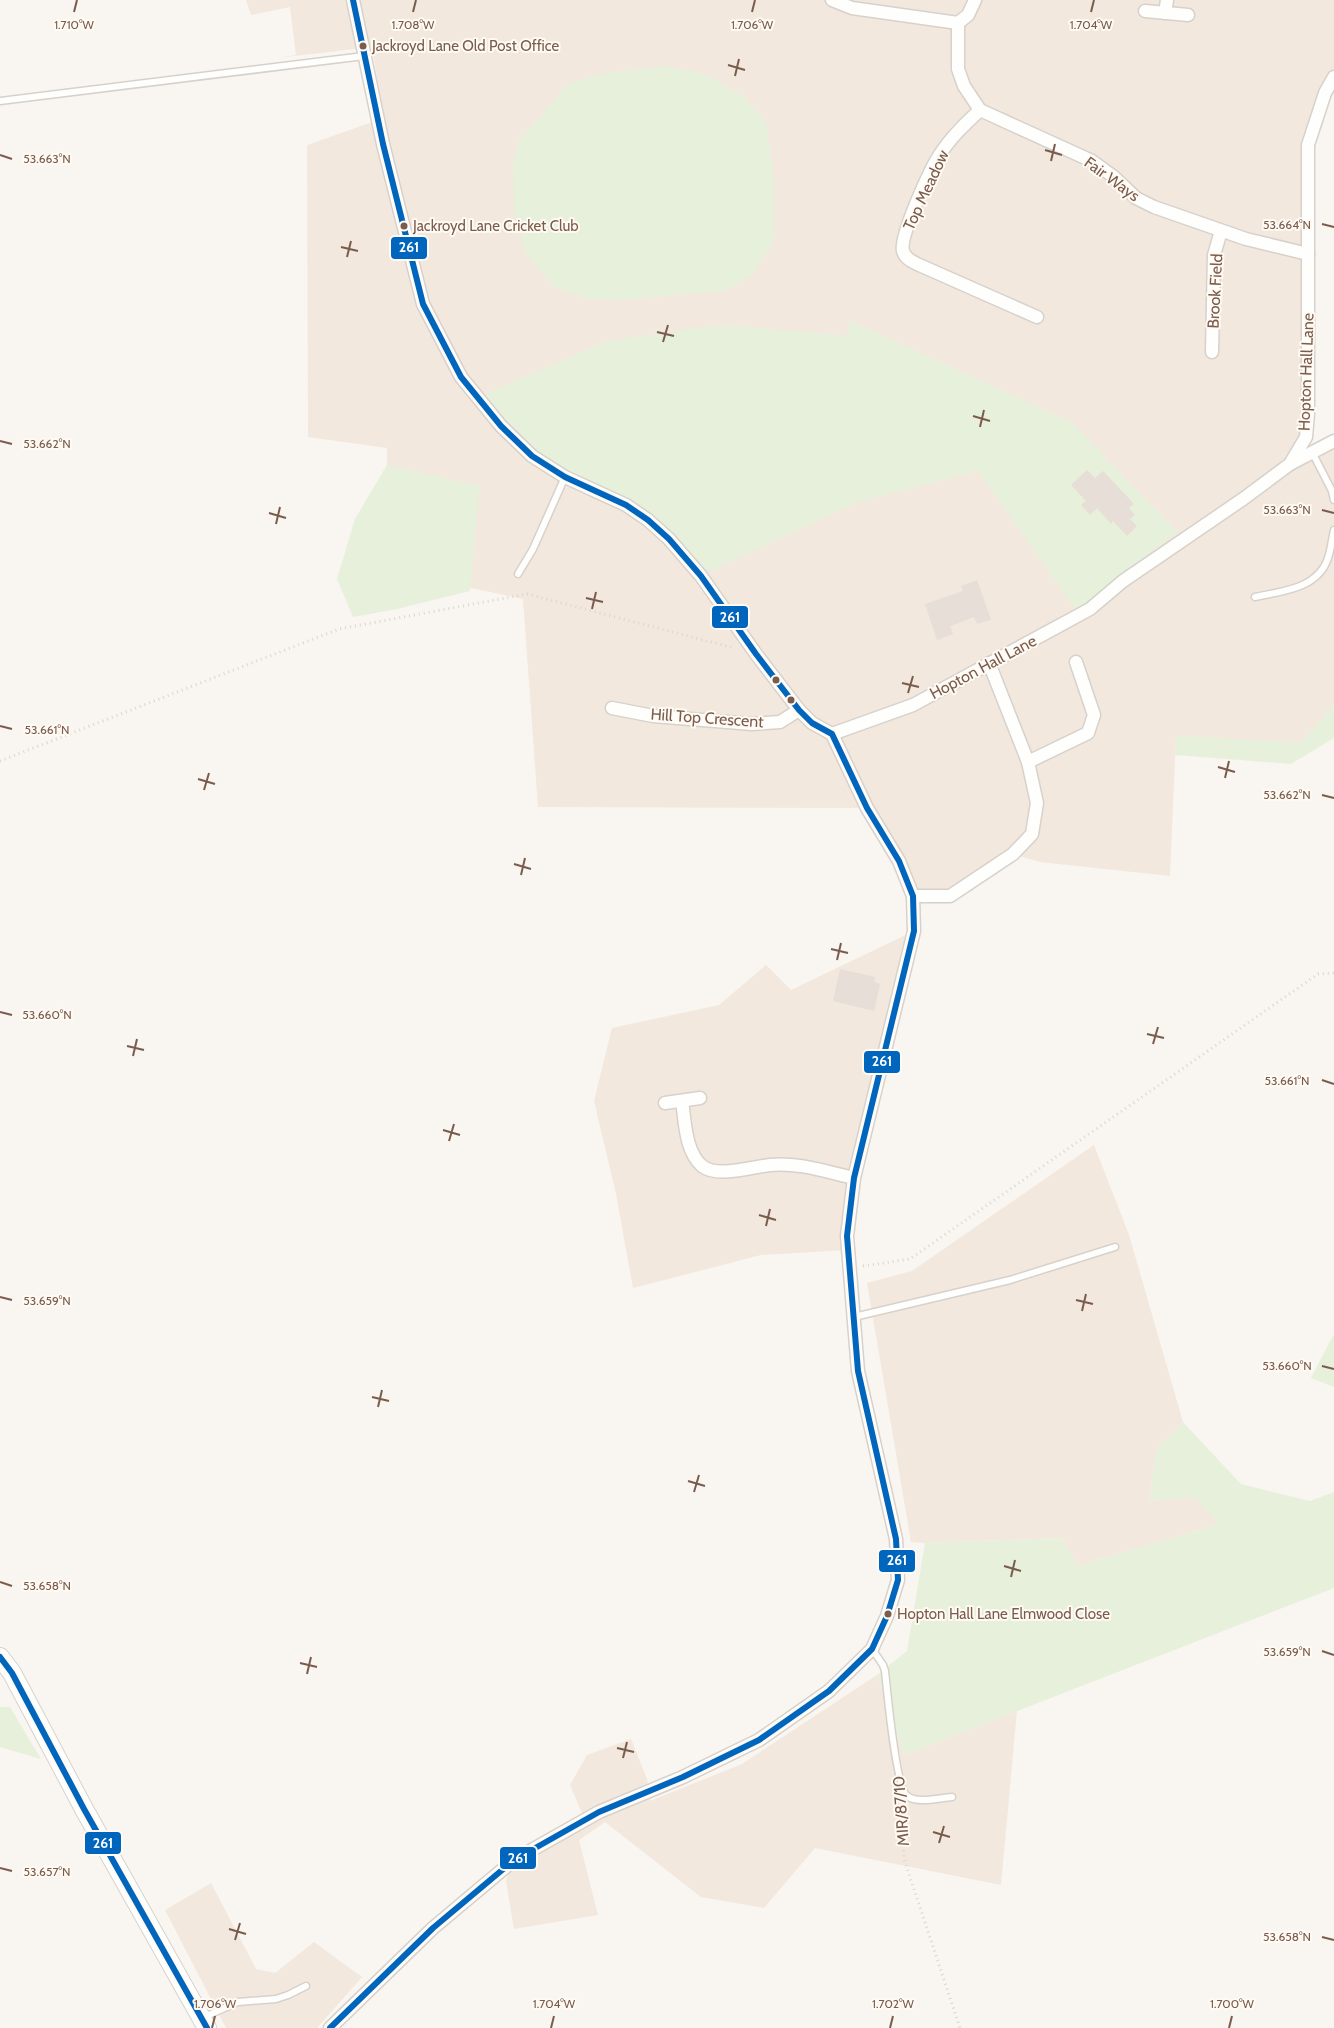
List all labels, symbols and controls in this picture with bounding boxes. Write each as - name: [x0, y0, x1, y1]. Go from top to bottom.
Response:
- text: 1.710°W: [54, 17, 94, 32]
- text: 1.708°W: [392, 17, 435, 32]
- text: 1.706°W: [731, 17, 774, 32]
- text: 1.704°W: [1070, 17, 1113, 32]
- place label: Jackroyd Lane Old Post Office: [371, 37, 560, 55]
- marker: Jackroyd Lane Old Post Office: [358, 41, 368, 51]
- street label: Top Meadow: [899, 146, 953, 233]
- text: 53.663°N: [23, 151, 71, 166]
- street label: Fair Ways: [1081, 153, 1144, 206]
- place label: Jackroyd Lane Cricket Club: [412, 217, 579, 235]
- text: 53.664°N: [1263, 217, 1311, 232]
- marker: Jackroyd Lane Cricket Club: [399, 221, 409, 231]
- line badge: 261: [390, 236, 428, 260]
- text: 261: [399, 238, 419, 256]
- street label: Brook Field: [1204, 253, 1226, 329]
- street label: Hopton Hall Lane: [1294, 313, 1318, 431]
- text: 53.662°N: [23, 436, 71, 451]
- text: 53.663°N: [1263, 502, 1311, 517]
- line badge: 261: [711, 605, 749, 629]
- text: 261: [720, 608, 740, 626]
- street label: Hopton Hall Lane: [926, 631, 1040, 703]
- unlabelled marker: [771, 675, 781, 685]
- unlabelled marker: [786, 695, 796, 705]
- street label: Hill Top Crescent: [650, 705, 765, 731]
- text: 53.661°N: [25, 722, 69, 737]
- text: 53.662°N: [1263, 787, 1311, 802]
- text: 53.660°N: [22, 1007, 72, 1022]
- line badge: 261: [863, 1050, 901, 1074]
- text: 261: [872, 1052, 892, 1070]
- text: 53.661°N: [1265, 1073, 1309, 1088]
- text: 53.659°N: [23, 1293, 71, 1308]
- text: 53.660°N: [1262, 1358, 1312, 1373]
- line badge: 261: [878, 1549, 916, 1573]
- text: 261: [887, 1551, 907, 1569]
- text: 53.658°N: [23, 1578, 71, 1593]
- place label: Hopton Hall Lane Elmwood Close: [897, 1605, 1110, 1623]
- marker: Hopton Hall Lane Elmwood Close: [883, 1609, 893, 1619]
- text: 53.659°N: [1263, 1644, 1311, 1659]
- street label: MIR/87/10: [889, 1775, 913, 1847]
- line badge: 261: [84, 1831, 122, 1855]
- text: 261: [93, 1834, 113, 1852]
- line badge: 261: [499, 1846, 537, 1870]
- text: 261: [508, 1849, 528, 1867]
- text: 53.657°N: [24, 1864, 70, 1879]
- text: 53.658°N: [1263, 1929, 1311, 1944]
- text: 1.706°W: [194, 1996, 237, 2011]
- text: 1.704°W: [533, 1996, 576, 2011]
- text: 1.702°W: [872, 1996, 915, 2011]
- text: 1.700°W: [1210, 1996, 1255, 2011]

